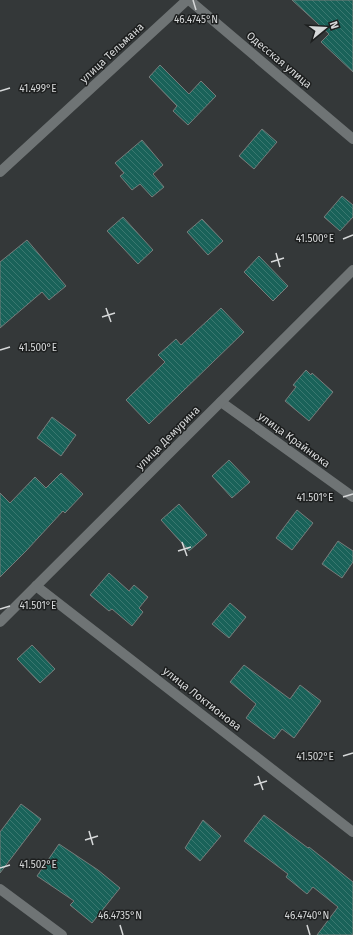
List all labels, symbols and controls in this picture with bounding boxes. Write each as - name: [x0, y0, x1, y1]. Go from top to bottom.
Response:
- north arrow: [305, 8, 345, 48]
- text: 46.4745°N: [174, 14, 218, 26]
- street label: улица Тельмана: [77, 20, 147, 86]
- text: N: [327, 20, 341, 31]
- street label: Одесская улица: [244, 29, 314, 91]
- text: 41.499°E: [19, 83, 57, 95]
- text: 41.500°E: [296, 233, 334, 245]
- text: 41.500°E: [19, 342, 57, 354]
- street label: улица Демурина: [133, 403, 203, 473]
- street label: улица Крайнюка: [255, 410, 333, 470]
- text: 41.501°E: [297, 492, 333, 504]
- text: 41.501°E: [20, 600, 56, 612]
- street label: улица Локтионова: [160, 664, 244, 734]
- text: 41.502°E: [296, 751, 334, 763]
- text: 41.502°E: [19, 859, 57, 871]
- text: 46.4735°N: [98, 910, 142, 922]
- text: 46.4740°N: [285, 910, 329, 922]

